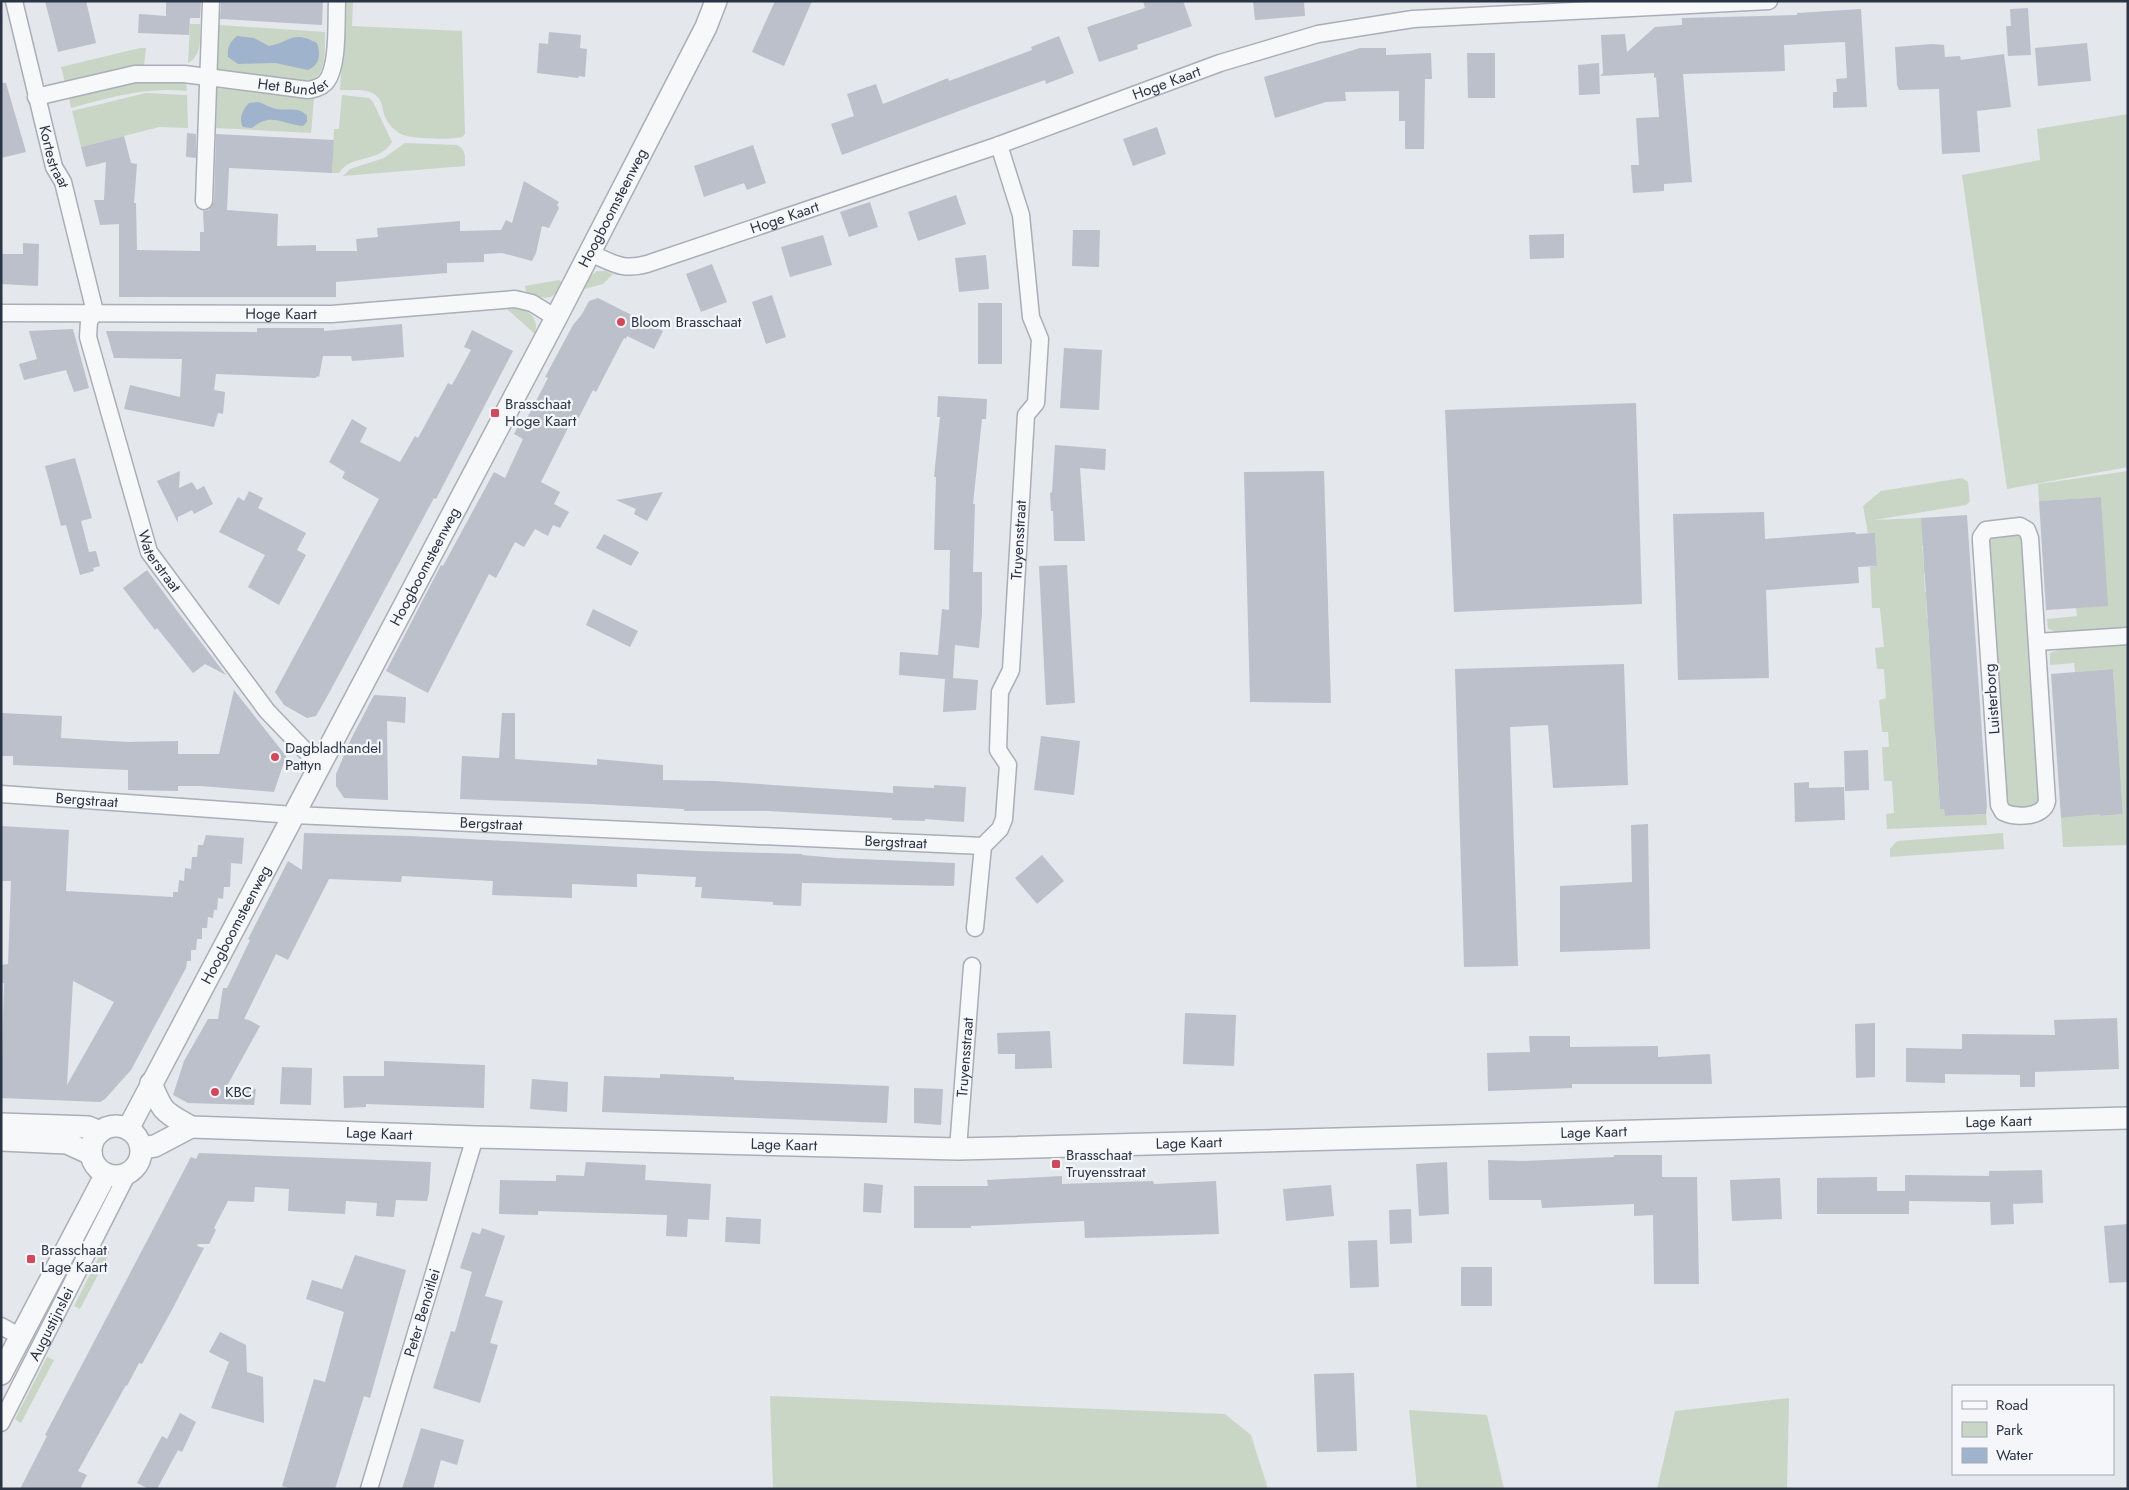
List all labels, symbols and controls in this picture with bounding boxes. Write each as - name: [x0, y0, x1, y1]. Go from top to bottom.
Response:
- street label: Hoge Kaart: [1129, 60, 1204, 106]
- street label: Het Bunder: [256, 73, 335, 101]
- street label: Kortestraat: [33, 123, 75, 190]
- street label: Hoogboomsteenweg: [573, 144, 653, 271]
- street label: Hoge Kaart: [747, 196, 822, 239]
- street label: Hoge Kaart: [245, 303, 317, 325]
- place label: Bloom Brasschaat: [631, 311, 742, 333]
- marker: Bloom Brasschaat: [615, 316, 627, 328]
- place label: Brasschaat Hoge Kaart: [505, 393, 577, 432]
- marker: Brasschaat Hoge Kaart: [489, 407, 501, 419]
- street label: Truyensstraat: [1005, 499, 1032, 581]
- street label: Hoogboomsteenweg: [384, 503, 465, 630]
- street label: Waterstraat: [132, 527, 186, 597]
- street label: Luisterborg: [1979, 663, 2005, 735]
- place label: Dagbladhandel Pattyn: [285, 737, 381, 776]
- marker: Dagbladhandel Pattyn: [269, 751, 281, 763]
- street label: Bergstraat: [55, 787, 119, 813]
- street label: Bergstraat: [459, 811, 523, 836]
- street label: Bergstraat: [864, 830, 928, 854]
- street label: Hoogboomsteenweg: [195, 861, 276, 988]
- street label: Truyensstraat: [951, 1016, 979, 1098]
- place label: KBC: [225, 1081, 252, 1103]
- marker: KBC: [209, 1086, 221, 1098]
- street label: Lage Kaart: [1965, 1110, 2032, 1133]
- street label: Lage Kaart: [1560, 1120, 1628, 1144]
- street label: Lage Kaart: [345, 1121, 413, 1146]
- street label: Lage Kaart: [1155, 1131, 1223, 1155]
- street label: Lage Kaart: [750, 1133, 818, 1157]
- place label: Brasschaat Truyensstraat: [1066, 1144, 1146, 1183]
- marker: Brasschaat Truyensstraat: [1050, 1158, 1062, 1170]
- place label: Brasschaat Lage Kaart: [41, 1239, 108, 1278]
- marker: Brasschaat Lage Kaart: [25, 1253, 37, 1265]
- street label: Peter Benoitlei: [398, 1266, 446, 1360]
- street label: Augustijnslei: [23, 1283, 79, 1365]
- legend: [1952, 1385, 2114, 1475]
- text: Road: [1996, 1394, 2028, 1416]
- text: Park: [1996, 1419, 2023, 1441]
- text: Water: [1996, 1444, 2034, 1466]

